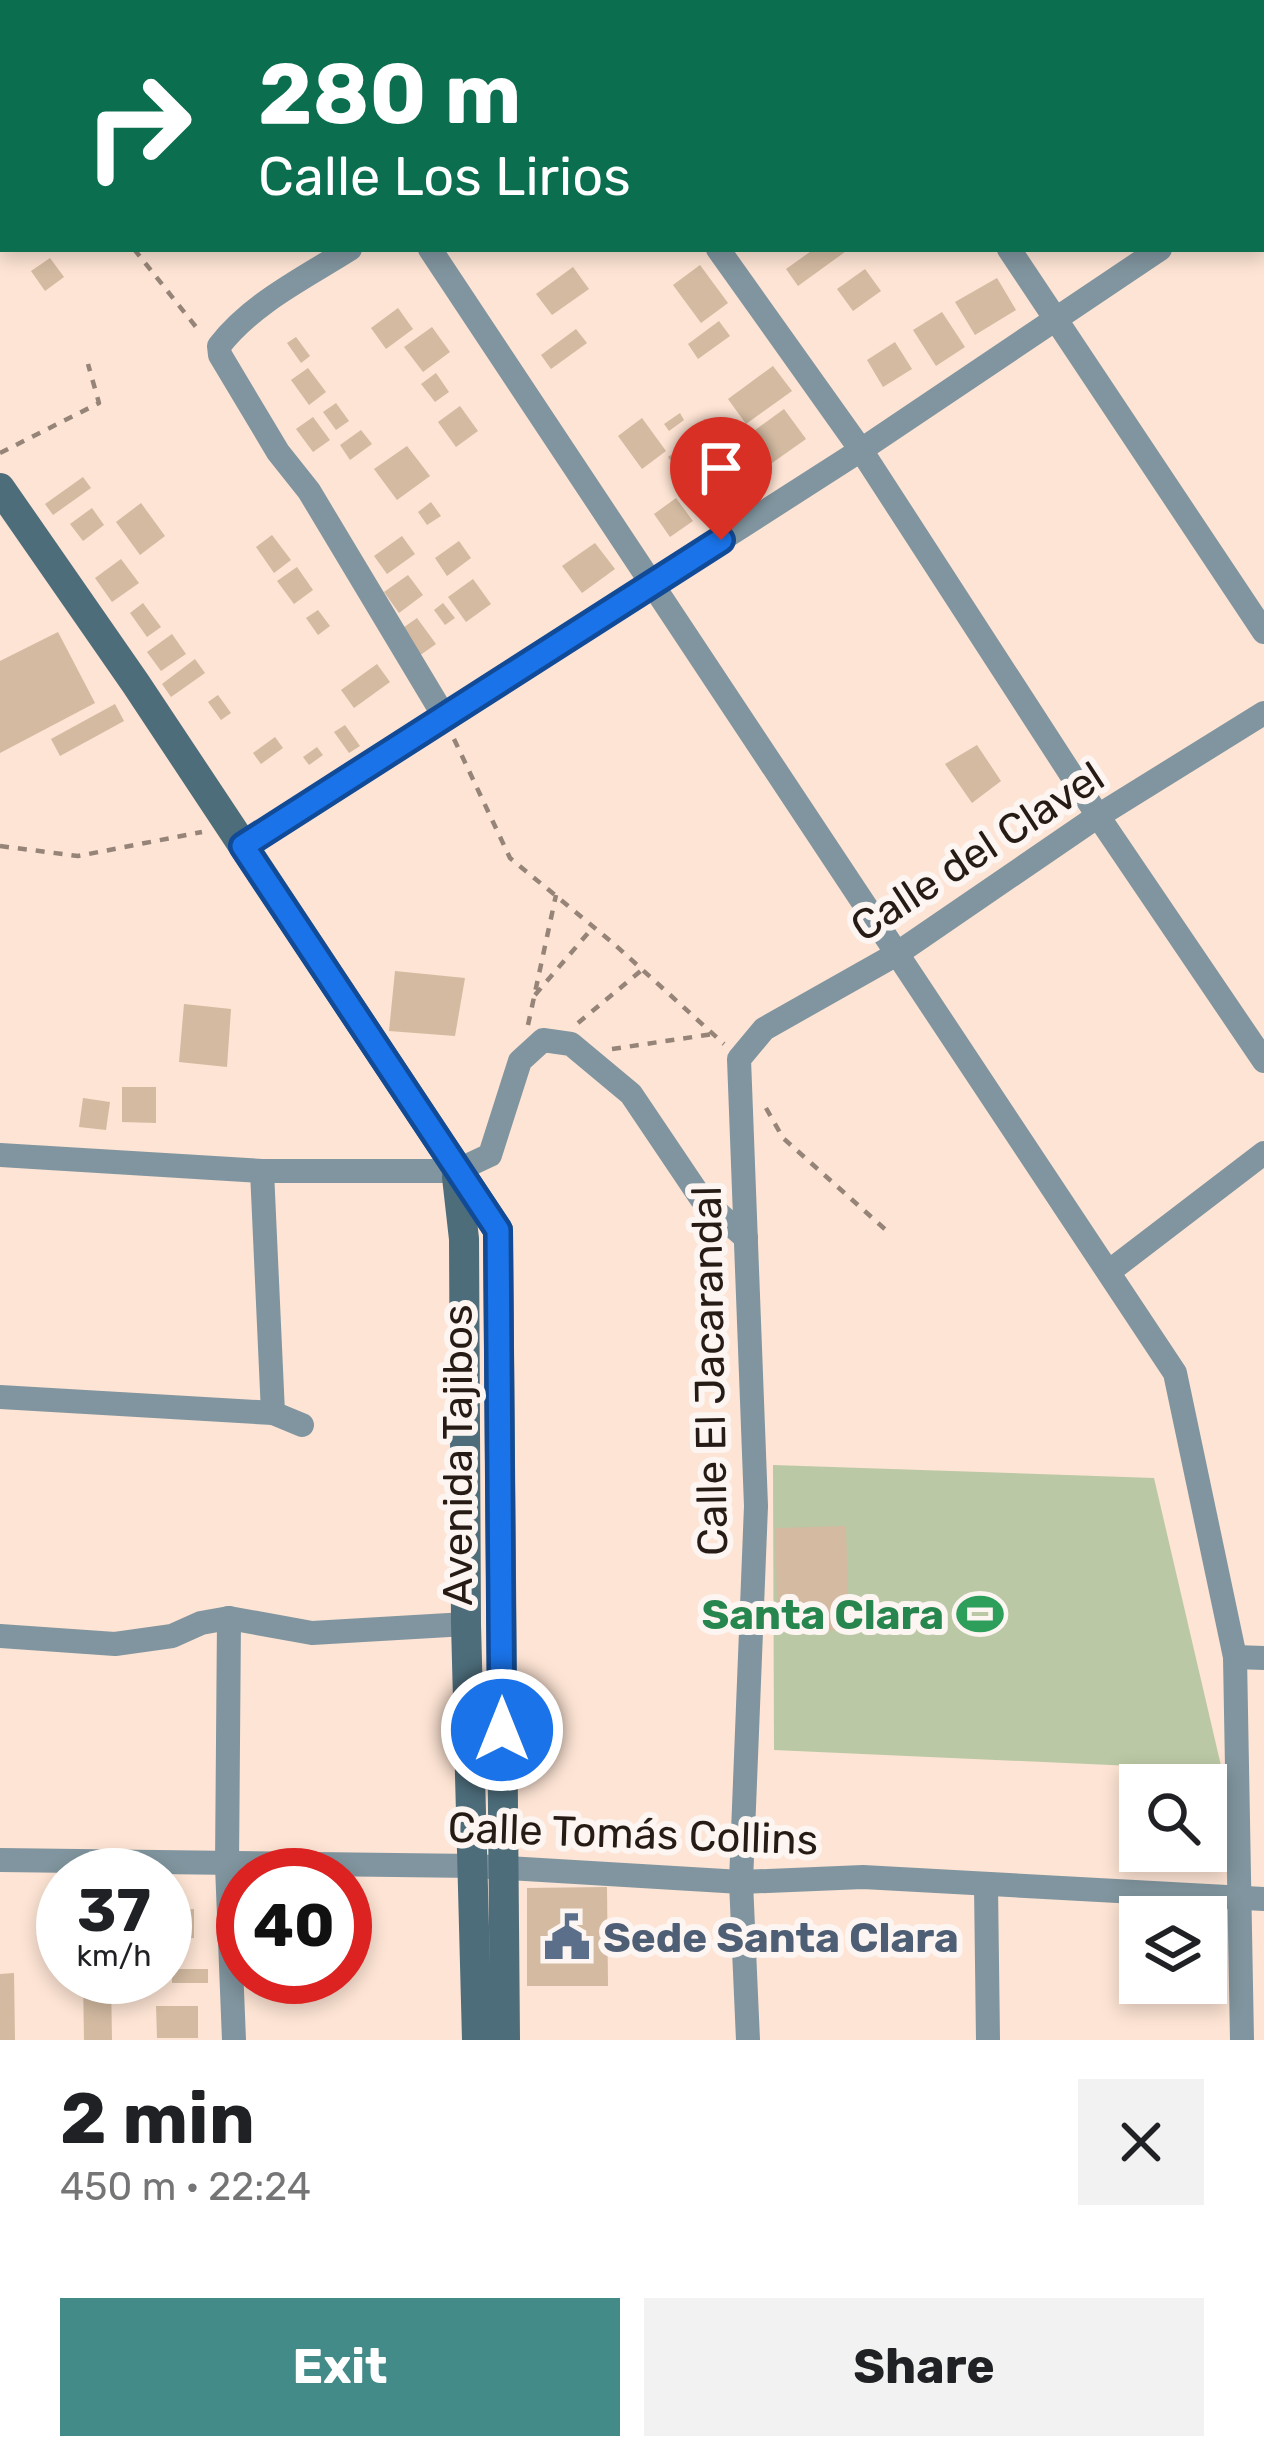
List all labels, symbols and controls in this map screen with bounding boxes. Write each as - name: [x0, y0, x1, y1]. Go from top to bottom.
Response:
- text: 280 m: [258, 44, 521, 144]
- icon: right: [60, 48, 216, 204]
- text: Calle Los Lirios: [258, 145, 631, 209]
- pin: [670, 417, 772, 540]
- icon: arrive: [688, 435, 754, 501]
- street label: Calle del Clavel: [842, 751, 1113, 952]
- street label: Calle El Jacarandal: [682, 1186, 738, 1556]
- street label: Avenida Tajibos: [433, 1304, 483, 1606]
- sports icon: Santa Clara: [955, 1589, 1005, 1639]
- place label: Santa Clara: [701, 1590, 944, 1640]
- position arrow: [439, 1667, 565, 1793]
- map controls: [1119, 1764, 1227, 2004]
- button: search: [1119, 1764, 1227, 1872]
- street label: Calle Tomás Collins: [447, 1803, 819, 1865]
- speed limit sign: 40: [216, 1848, 372, 2004]
- text: 37: [77, 1875, 151, 1946]
- button: layers: [1119, 1896, 1227, 2004]
- public building icon: Sede Santa Clara: [542, 1912, 592, 1962]
- place label: Sede Santa Clara: [603, 1913, 959, 1963]
- text: km/h: [77, 1938, 151, 1974]
- text: 2 min: [60, 2076, 255, 2161]
- button: close: [1078, 2079, 1204, 2205]
- text: 450 m · 22:24: [60, 2164, 311, 2210]
- button: Exit: [60, 2298, 620, 2436]
- button: Share: [644, 2298, 1204, 2436]

